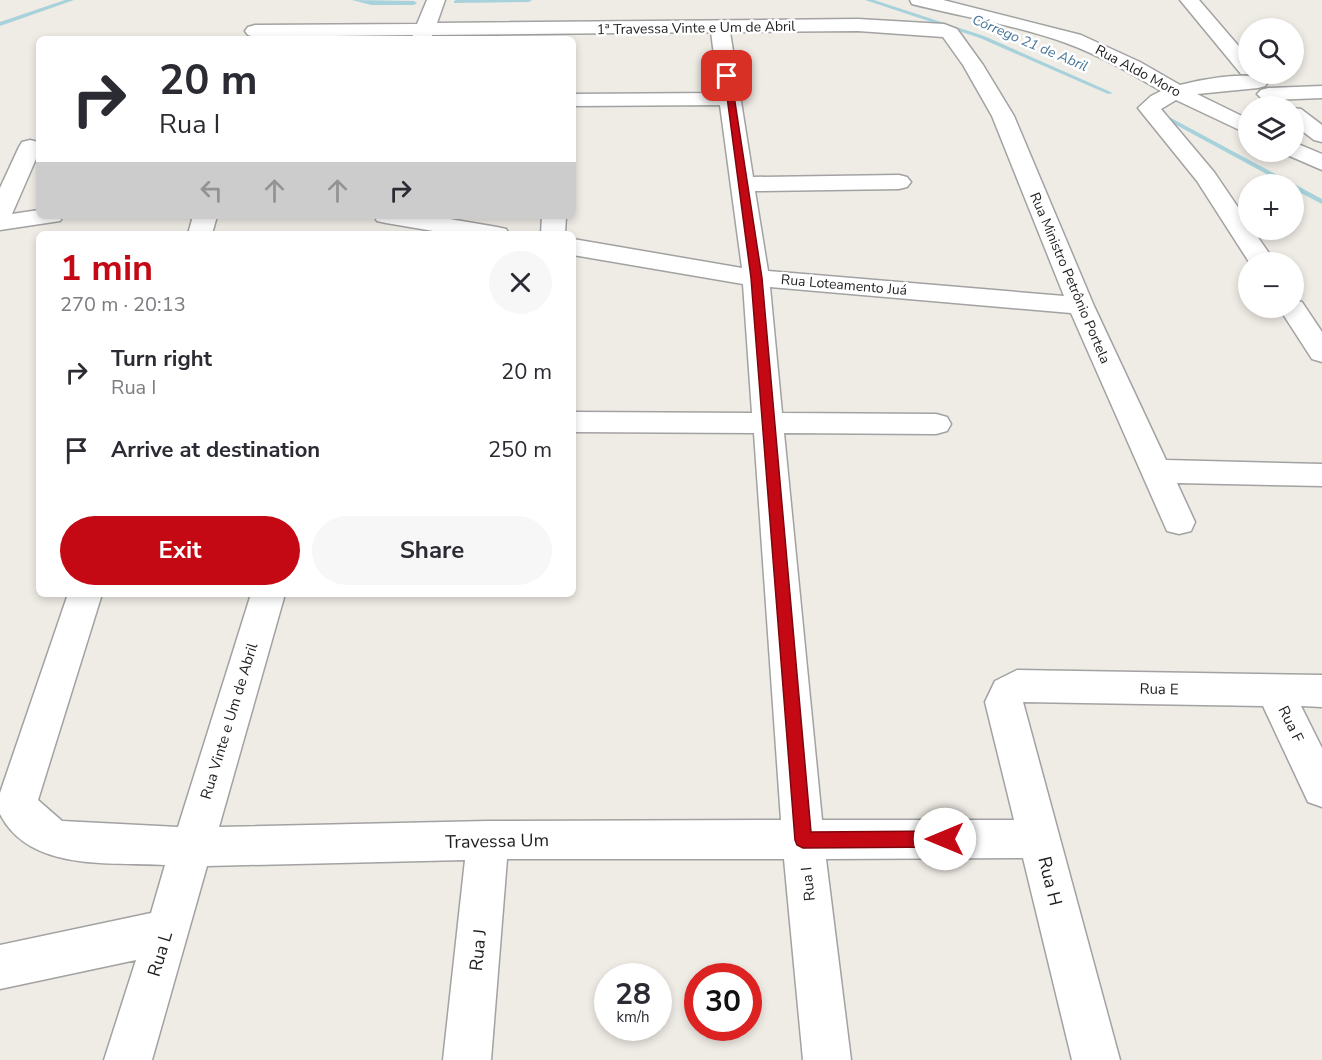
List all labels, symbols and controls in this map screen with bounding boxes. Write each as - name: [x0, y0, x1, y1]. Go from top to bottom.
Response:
- water label: Córrego 21 de Abril: [969, 10, 1091, 76]
- street label: 1ª Travessa Vinte e Um de Abril: [596, 17, 796, 39]
- map controls: [1238, 18, 1304, 318]
- button: search: [1238, 18, 1304, 84]
- street label: Rua Aldo Moro: [1092, 40, 1184, 102]
- pin: [701, 50, 752, 101]
- text: 20 m: [159, 52, 258, 109]
- icon: arrive: [710, 59, 743, 92]
- icon: right: [60, 60, 138, 138]
- button: layers: [1238, 96, 1304, 162]
- text: Rua I: [159, 106, 220, 143]
- icon: left: [195, 174, 228, 207]
- icon: ahead: [258, 174, 291, 207]
- icon: ahead: [321, 174, 354, 207]
- icon: right: [384, 174, 417, 207]
- button: +: [1238, 174, 1304, 240]
- street label: Rua Ministro Petrônio Portela: [1025, 189, 1115, 367]
- text: 1 min: [60, 244, 153, 293]
- button: close: [489, 251, 552, 314]
- button: −: [1238, 252, 1304, 318]
- street label: Rua Loteamento Juá: [780, 270, 908, 300]
- text: 270 m · 20:13: [60, 291, 186, 318]
- text: Turn right: [111, 344, 212, 374]
- icon: right: [60, 356, 93, 389]
- text: 20 m: [501, 357, 552, 387]
- text: Rua I: [111, 374, 156, 401]
- icon: arrive: [60, 434, 93, 467]
- text: Arrive at destination: [111, 435, 320, 465]
- text: 250 m: [488, 435, 552, 465]
- button: Exit: [60, 516, 300, 585]
- button: Share: [312, 516, 552, 585]
- street label: Rua Vinte e Um de Abril: [196, 640, 262, 802]
- street label: Rua E: [1139, 679, 1179, 699]
- street label: Rua F: [1274, 702, 1308, 746]
- position arrow: [913, 807, 977, 871]
- street label: Travessa Um: [445, 828, 549, 854]
- street label: Rua H: [1032, 854, 1068, 908]
- street label: Rua I: [796, 866, 820, 902]
- street label: Rua L: [142, 928, 178, 980]
- street label: Rua J: [464, 928, 492, 972]
- speed limit sign: 30: [684, 963, 762, 1041]
- text: 28: [615, 974, 651, 1015]
- text: km/h: [616, 1007, 650, 1027]

